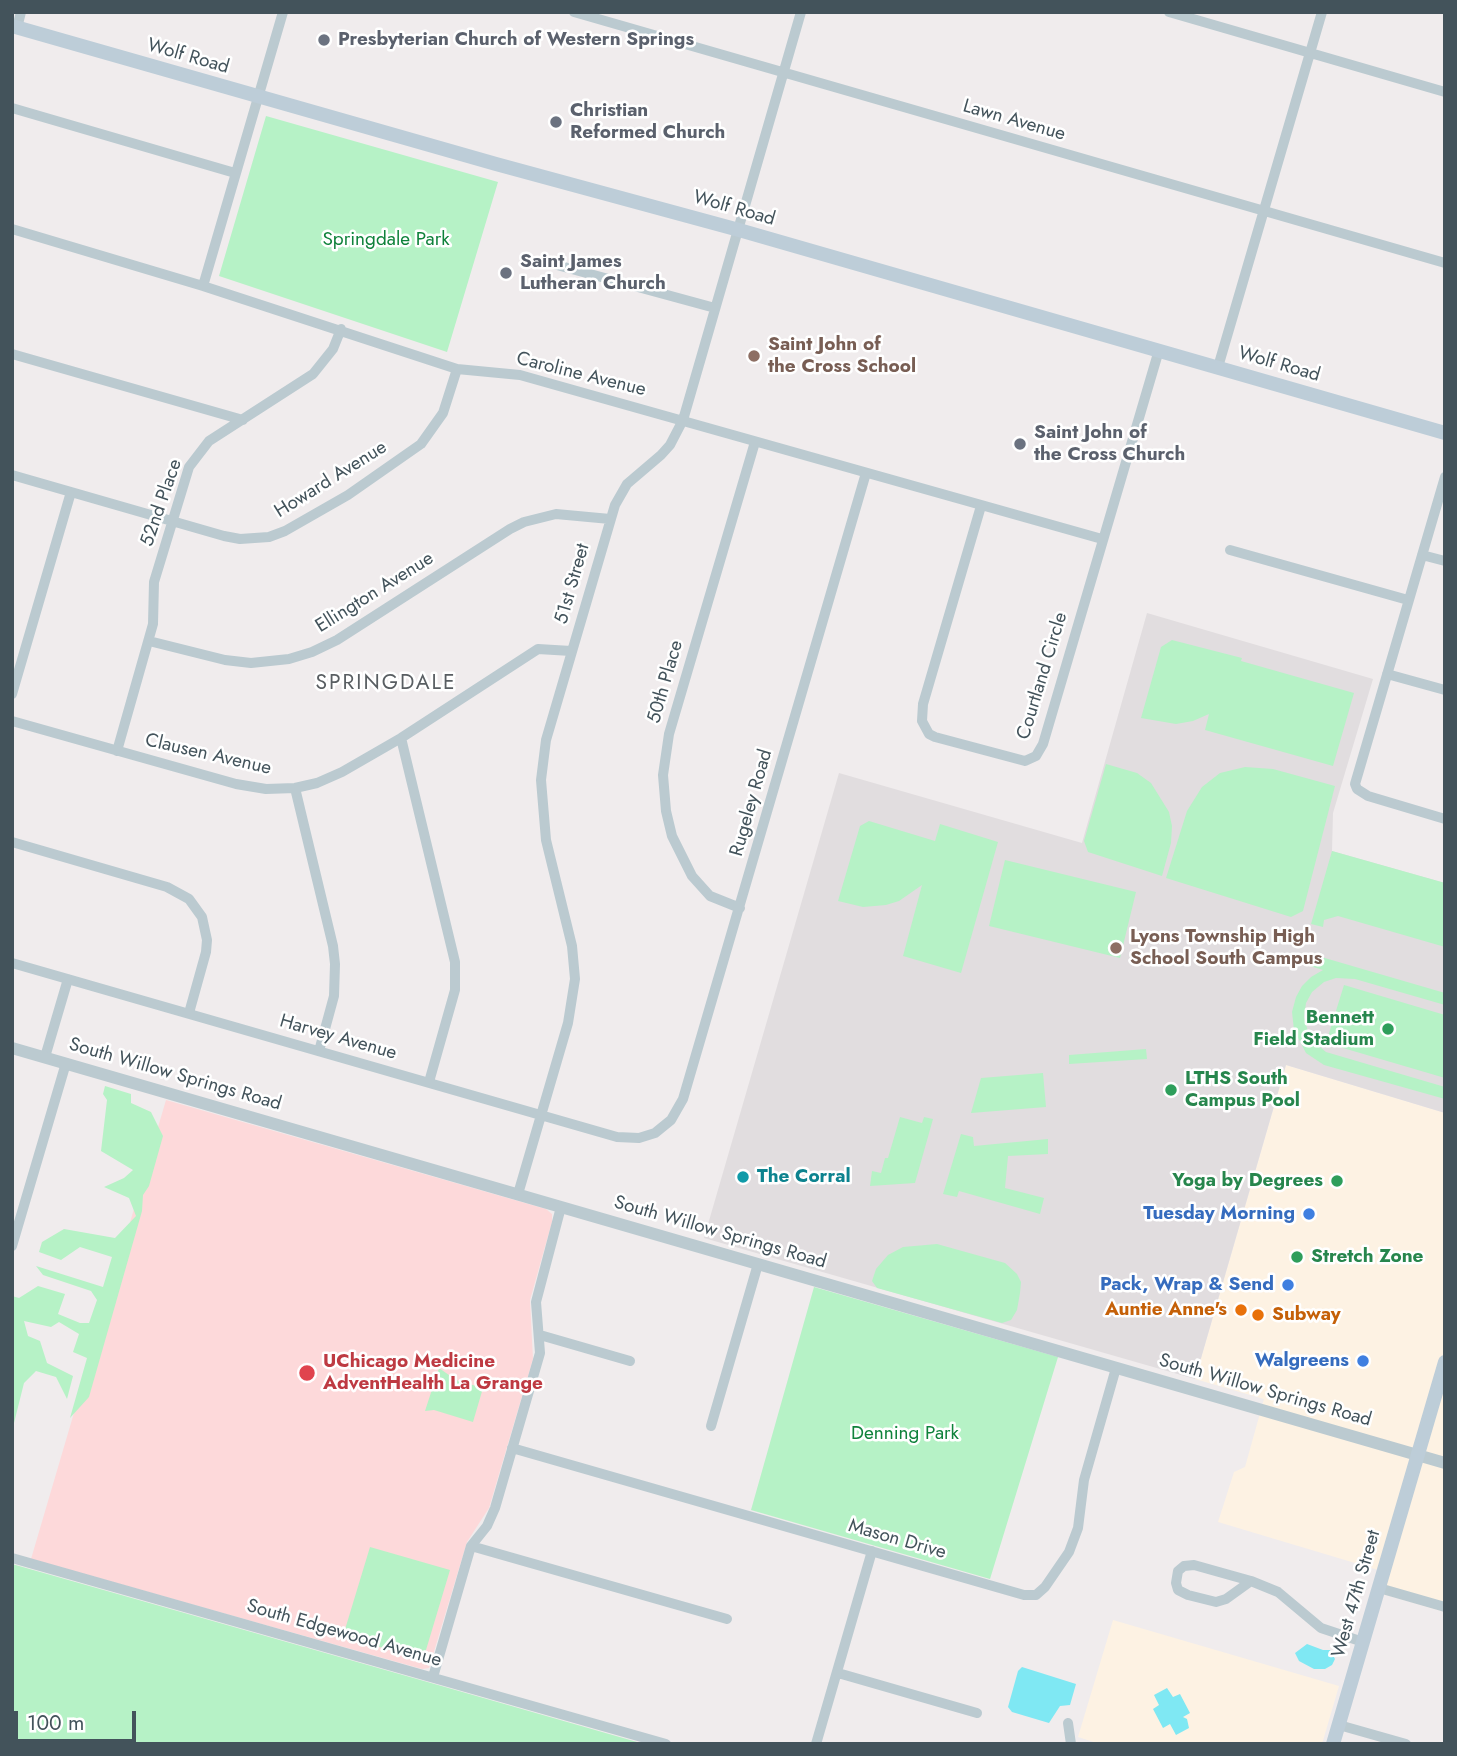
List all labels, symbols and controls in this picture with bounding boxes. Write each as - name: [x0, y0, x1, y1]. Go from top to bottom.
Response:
- place label: Presbyterian Church of Western Springs: [338, 29, 694, 51]
- marker: Presbyterian Church of Western Springs: [316, 32, 332, 48]
- street label: Wolf Road: [144, 34, 232, 80]
- street label: Lawn Avenue: [960, 96, 1068, 146]
- place label: Christian Reformed Church: [570, 100, 725, 144]
- marker: Christian Reformed Church: [548, 114, 564, 130]
- street label: Wolf Road: [690, 186, 778, 232]
- park label: Springdale Park: [322, 229, 450, 251]
- place label: Saint James Lutheran Church: [520, 251, 666, 295]
- marker: Saint James Lutheran Church: [498, 265, 514, 281]
- place label: Saint John of the Cross School: [768, 334, 916, 378]
- street label: Wolf Road: [1235, 342, 1323, 388]
- street label: Caroline Avenue: [514, 348, 648, 402]
- marker: Saint John of the Cross School: [746, 348, 762, 364]
- place label: Saint John of the Cross Church: [1034, 422, 1185, 466]
- street label: Howard Avenue: [271, 436, 391, 524]
- marker: Saint John of the Cross Church: [1012, 436, 1028, 452]
- street label: 52nd Place: [136, 456, 188, 550]
- street label: 51st Street: [551, 541, 595, 627]
- street label: Ellington Avenue: [312, 548, 438, 638]
- street label: Courtland Circle: [1013, 610, 1073, 742]
- street label: 50th Place: [643, 638, 689, 726]
- district label: SPRINGDALE: [317, 671, 455, 697]
- street label: Clausen Avenue: [143, 729, 273, 781]
- street label: Rugeley Road: [726, 747, 778, 859]
- place label: Lyons Township High School South Campus: [1130, 926, 1322, 970]
- marker: Lyons Township High School South Campus: [1108, 940, 1124, 956]
- place label: Bennett Field Stadium: [1253, 1007, 1374, 1051]
- street label: Harvey Avenue: [277, 1010, 399, 1066]
- marker: Bennett Field Stadium: [1380, 1021, 1396, 1037]
- street label: South Willow Springs Road: [66, 1034, 284, 1116]
- place label: LTHS South Campus Pool: [1185, 1068, 1300, 1112]
- marker: LTHS South Campus Pool: [1163, 1082, 1179, 1098]
- place label: The Corral: [757, 1166, 851, 1188]
- marker: The Corral: [735, 1169, 751, 1185]
- place label: Yoga by Degrees: [1172, 1170, 1323, 1192]
- marker: Yoga by Degrees: [1329, 1173, 1345, 1189]
- street label: South Willow Springs Road: [611, 1192, 829, 1274]
- place label: Tuesday Morning: [1143, 1203, 1295, 1225]
- marker: Tuesday Morning: [1301, 1206, 1317, 1222]
- place label: Stretch Zone: [1311, 1246, 1423, 1268]
- marker: Stretch Zone: [1289, 1249, 1305, 1265]
- place label: Pack, Wrap & Send: [1100, 1274, 1274, 1296]
- marker: Pack, Wrap & Send: [1280, 1277, 1296, 1293]
- place label: Auntie Anne's: [1105, 1299, 1227, 1321]
- marker: Auntie Anne's: [1233, 1302, 1249, 1318]
- place label: Subway: [1272, 1304, 1341, 1326]
- marker: Subway: [1250, 1307, 1266, 1323]
- street label: South Willow Springs Road: [1156, 1350, 1374, 1432]
- place label: Walgreens: [1255, 1350, 1349, 1372]
- place label: UChicago Medicine AdventHealth La Grange: [323, 1351, 543, 1395]
- marker: Walgreens: [1355, 1353, 1371, 1369]
- marker: UChicago Medicine AdventHealth La Grange: [297, 1363, 317, 1383]
- park label: Denning Park: [851, 1423, 959, 1445]
- street label: Mason Drive: [846, 1515, 948, 1565]
- street label: West 47th Street: [1328, 1528, 1386, 1660]
- street label: South Edgewood Avenue: [244, 1595, 444, 1673]
- scale bar: [18, 1696, 140, 1740]
- text: 100 m: [27, 1708, 84, 1738]

